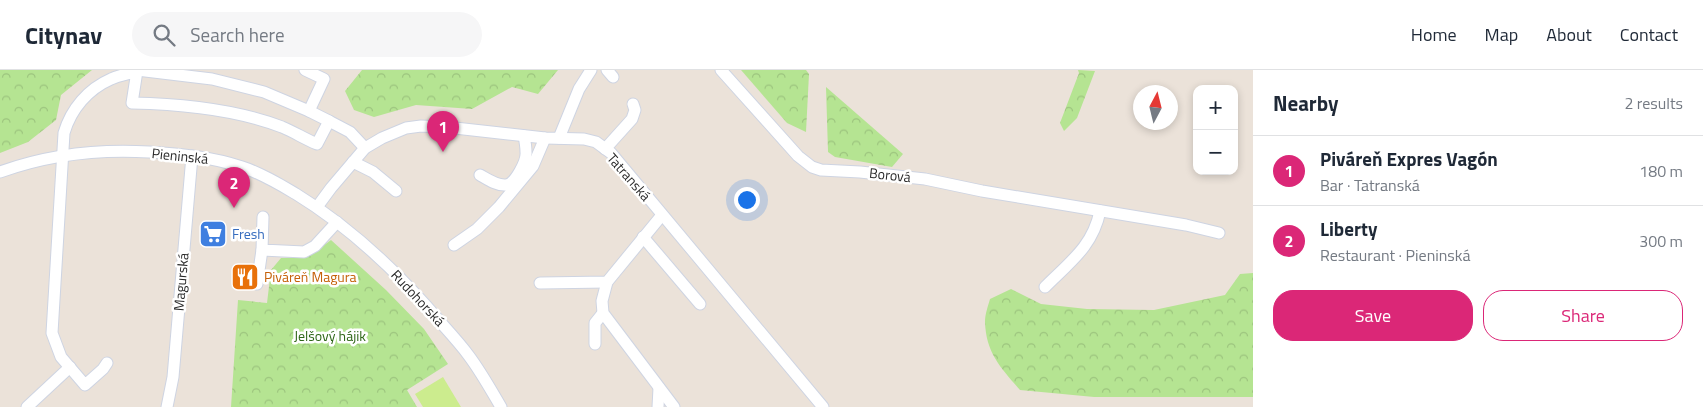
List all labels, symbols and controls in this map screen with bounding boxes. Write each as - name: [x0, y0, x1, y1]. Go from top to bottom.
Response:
- search box: [132, 12, 482, 57]
- text: Citynav: [25, 17, 102, 53]
- text: Search here: [190, 20, 285, 49]
- icon: search: [150, 21, 178, 49]
- text: Home: [1411, 21, 1457, 48]
- text: Map: [1485, 21, 1518, 48]
- text: About: [1546, 21, 1592, 48]
- text: Contact: [1620, 21, 1678, 48]
- north arrow: [1133, 85, 1178, 130]
- map controls: [1193, 85, 1238, 175]
- button: +: [1193, 85, 1238, 130]
- text: Nearby: [1273, 87, 1338, 119]
- text: 2 results: [1624, 91, 1683, 115]
- pin: 1: [427, 111, 459, 152]
- button: −: [1193, 130, 1238, 175]
- street label: Pieninská: [151, 142, 209, 169]
- text: Piváreň Expres Vagón: [1320, 144, 1498, 173]
- street label: Tatranská: [603, 148, 656, 205]
- text: 1: [1285, 159, 1293, 183]
- text: 180 m: [1639, 159, 1683, 183]
- street label: Borová: [868, 162, 912, 187]
- pin: 2: [218, 167, 250, 208]
- text: Bar · Tatranská: [1320, 173, 1420, 197]
- your location: [734, 187, 760, 213]
- text: Liberty: [1320, 214, 1377, 243]
- supermarket icon: Fresh: [198, 219, 228, 249]
- place label: Fresh: [232, 223, 265, 244]
- text: 2: [1285, 229, 1293, 253]
- text: 300 m: [1639, 229, 1683, 253]
- text: Restaurant · Pieninská: [1320, 243, 1470, 267]
- street label: Magurská: [167, 252, 194, 312]
- restaurant icon: Piváreň Magura: [230, 262, 260, 292]
- street label: Rudohorská: [387, 265, 450, 331]
- place label: Piváreň Magura: [264, 266, 357, 287]
- button: Save: [1273, 290, 1473, 341]
- button: Share: [1483, 290, 1683, 341]
- park label: Jelšový hájik: [294, 325, 366, 346]

